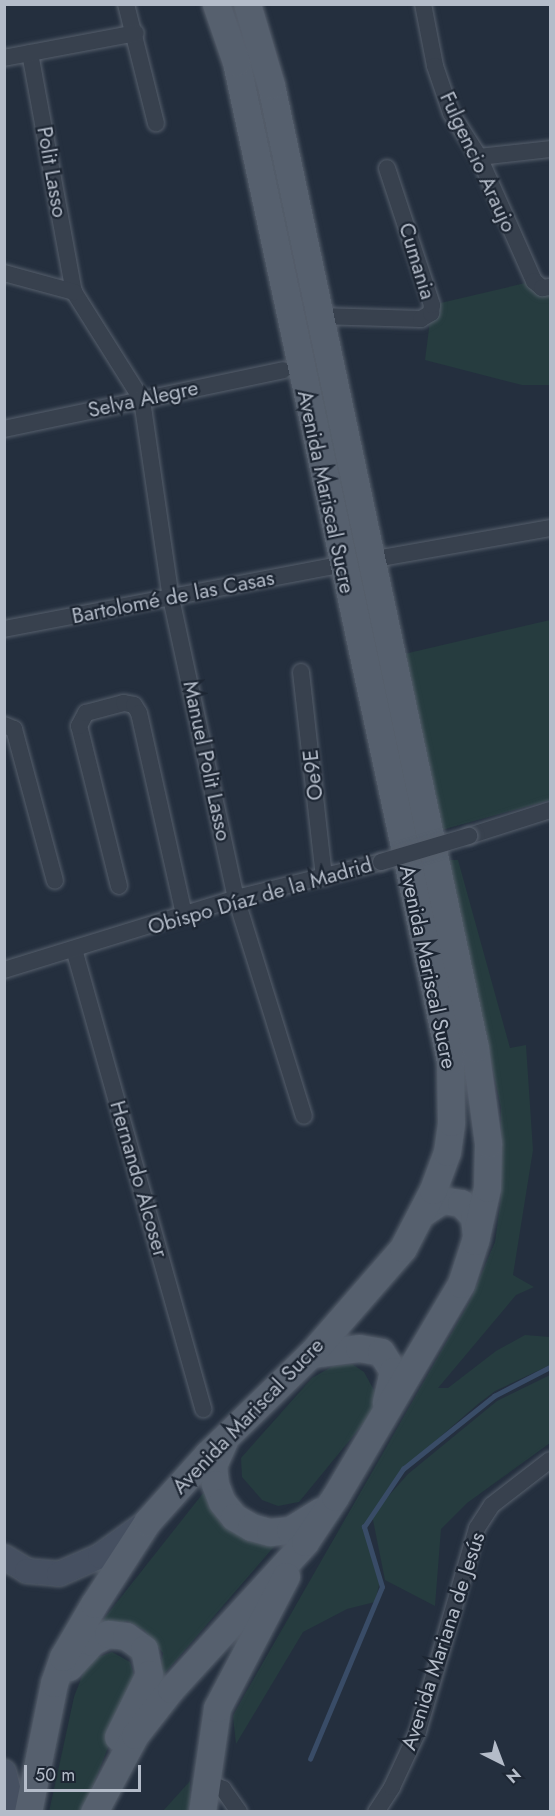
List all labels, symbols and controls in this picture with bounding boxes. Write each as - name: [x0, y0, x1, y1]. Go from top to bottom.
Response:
- street label: Fulgencio Araujo: [434, 88, 522, 236]
- street label: Polit Lasso: [32, 125, 72, 219]
- street label: Cumania: [393, 220, 441, 302]
- street label: Selva Alegre: [86, 375, 200, 423]
- street label: Avenida Mariscal Sucre: [292, 388, 360, 596]
- street label: Bartolomé de las Casas: [70, 565, 276, 629]
- street label: Manuel Polit Lasso: [178, 679, 236, 843]
- street label: Oe9E: [298, 748, 328, 802]
- street label: Obispo Díaz de la Madrid: [145, 852, 375, 940]
- street label: Avenida Mariscal Sucre: [394, 863, 462, 1071]
- street label: Hernando Alcoser: [105, 1098, 173, 1260]
- street label: Avenida Mariscal Sucre: [167, 1333, 329, 1499]
- street label: Avenida Mariana de Jesús: [396, 1529, 490, 1753]
- north arrow: [471, 1732, 531, 1792]
- scale bar: [27, 1753, 144, 1791]
- text: 50 m: [35, 1762, 75, 1788]
- text: N: [501, 1763, 526, 1789]

